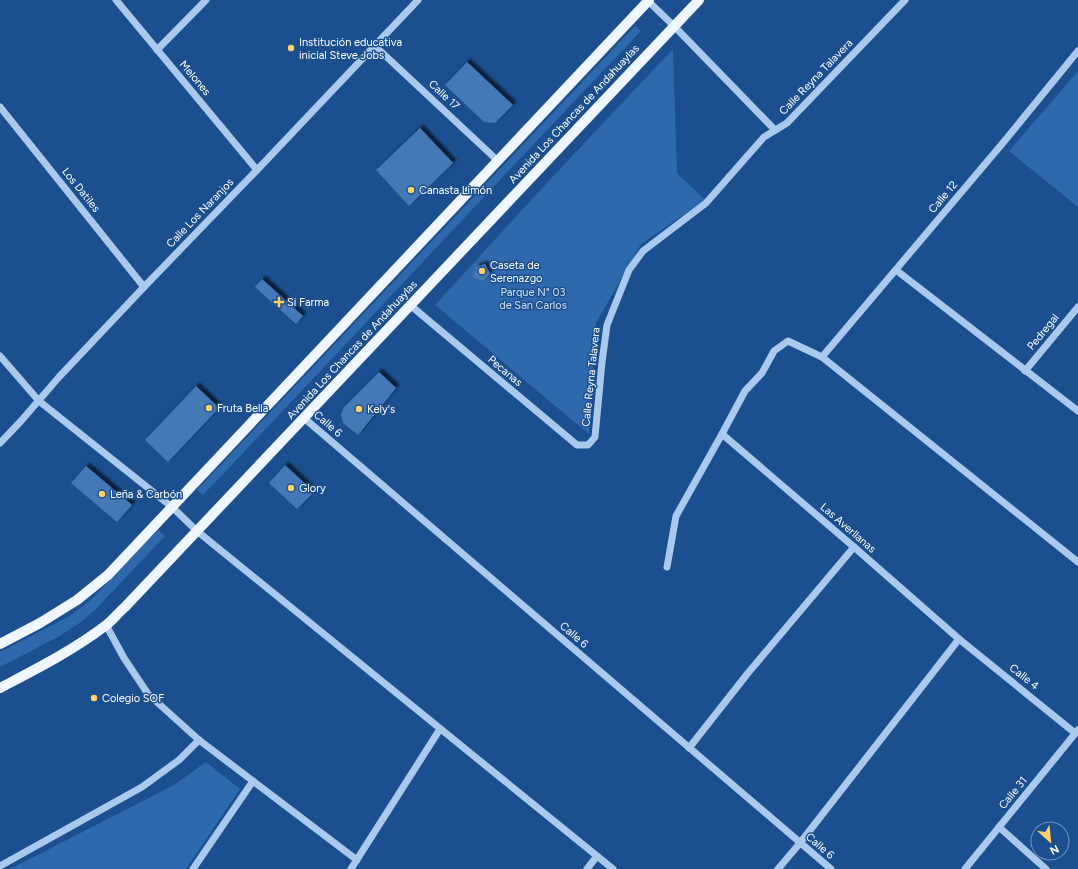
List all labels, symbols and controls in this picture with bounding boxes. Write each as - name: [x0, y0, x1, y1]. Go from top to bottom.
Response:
- place label: Institución educativa inicial Steve Jobs: [299, 36, 402, 62]
- street label: Calle Reyna Talavera: [777, 37, 855, 117]
- street label: Avenida Los Chancas de Andahuaylas: [506, 42, 642, 186]
- marker: Institución educativa inicial Steve Jobs: [286, 43, 296, 53]
- street label: Melones: [177, 58, 213, 98]
- street label: Calle 17: [426, 77, 462, 113]
- street label: Los Datiles: [59, 165, 103, 215]
- street label: Calle Los Naranjos: [164, 176, 236, 250]
- street label: Calle 12: [926, 178, 960, 216]
- place label: Canasta Limón: [419, 184, 492, 197]
- marker: Canasta Limón: [406, 185, 416, 195]
- place label: Caseta de Serenazgo: [490, 259, 542, 285]
- marker: Caseta de Serenazgo: [477, 266, 487, 276]
- street label: Avenida Los Chancas de Andahuaylas: [284, 278, 420, 422]
- park label: Parque N° 03 de San Carlos: [499, 286, 567, 312]
- place label: Si Farma: [287, 296, 329, 309]
- marker: Si Farma: [274, 297, 284, 307]
- street label: Pedregal: [1024, 311, 1062, 353]
- street label: Calle Reyna Talavera: [579, 327, 603, 427]
- street label: Pecanas: [485, 353, 525, 389]
- place label: Fruta Bella: [217, 402, 268, 415]
- marker: Fruta Bella: [204, 403, 214, 413]
- place label: Kely's: [367, 403, 395, 416]
- marker: Kely's: [354, 404, 364, 414]
- street label: Calle 6: [311, 408, 345, 440]
- place label: Glory: [299, 482, 326, 495]
- marker: Glory: [286, 483, 296, 493]
- place label: Leña & Carbón: [110, 488, 182, 501]
- marker: Leña & Carbón: [97, 489, 107, 499]
- street label: Las Averllanas: [818, 500, 878, 556]
- street label: Calle 6: [557, 619, 591, 651]
- street label: Calle 4: [1007, 661, 1041, 693]
- place label: Colegio SOF: [102, 692, 164, 705]
- marker: Colegio SOF: [89, 693, 99, 703]
- street label: Calle 31: [996, 774, 1030, 812]
- north arrow: [1030, 821, 1070, 861]
- street label: Calle 6: [803, 830, 837, 862]
- text: N: [1048, 842, 1061, 857]

